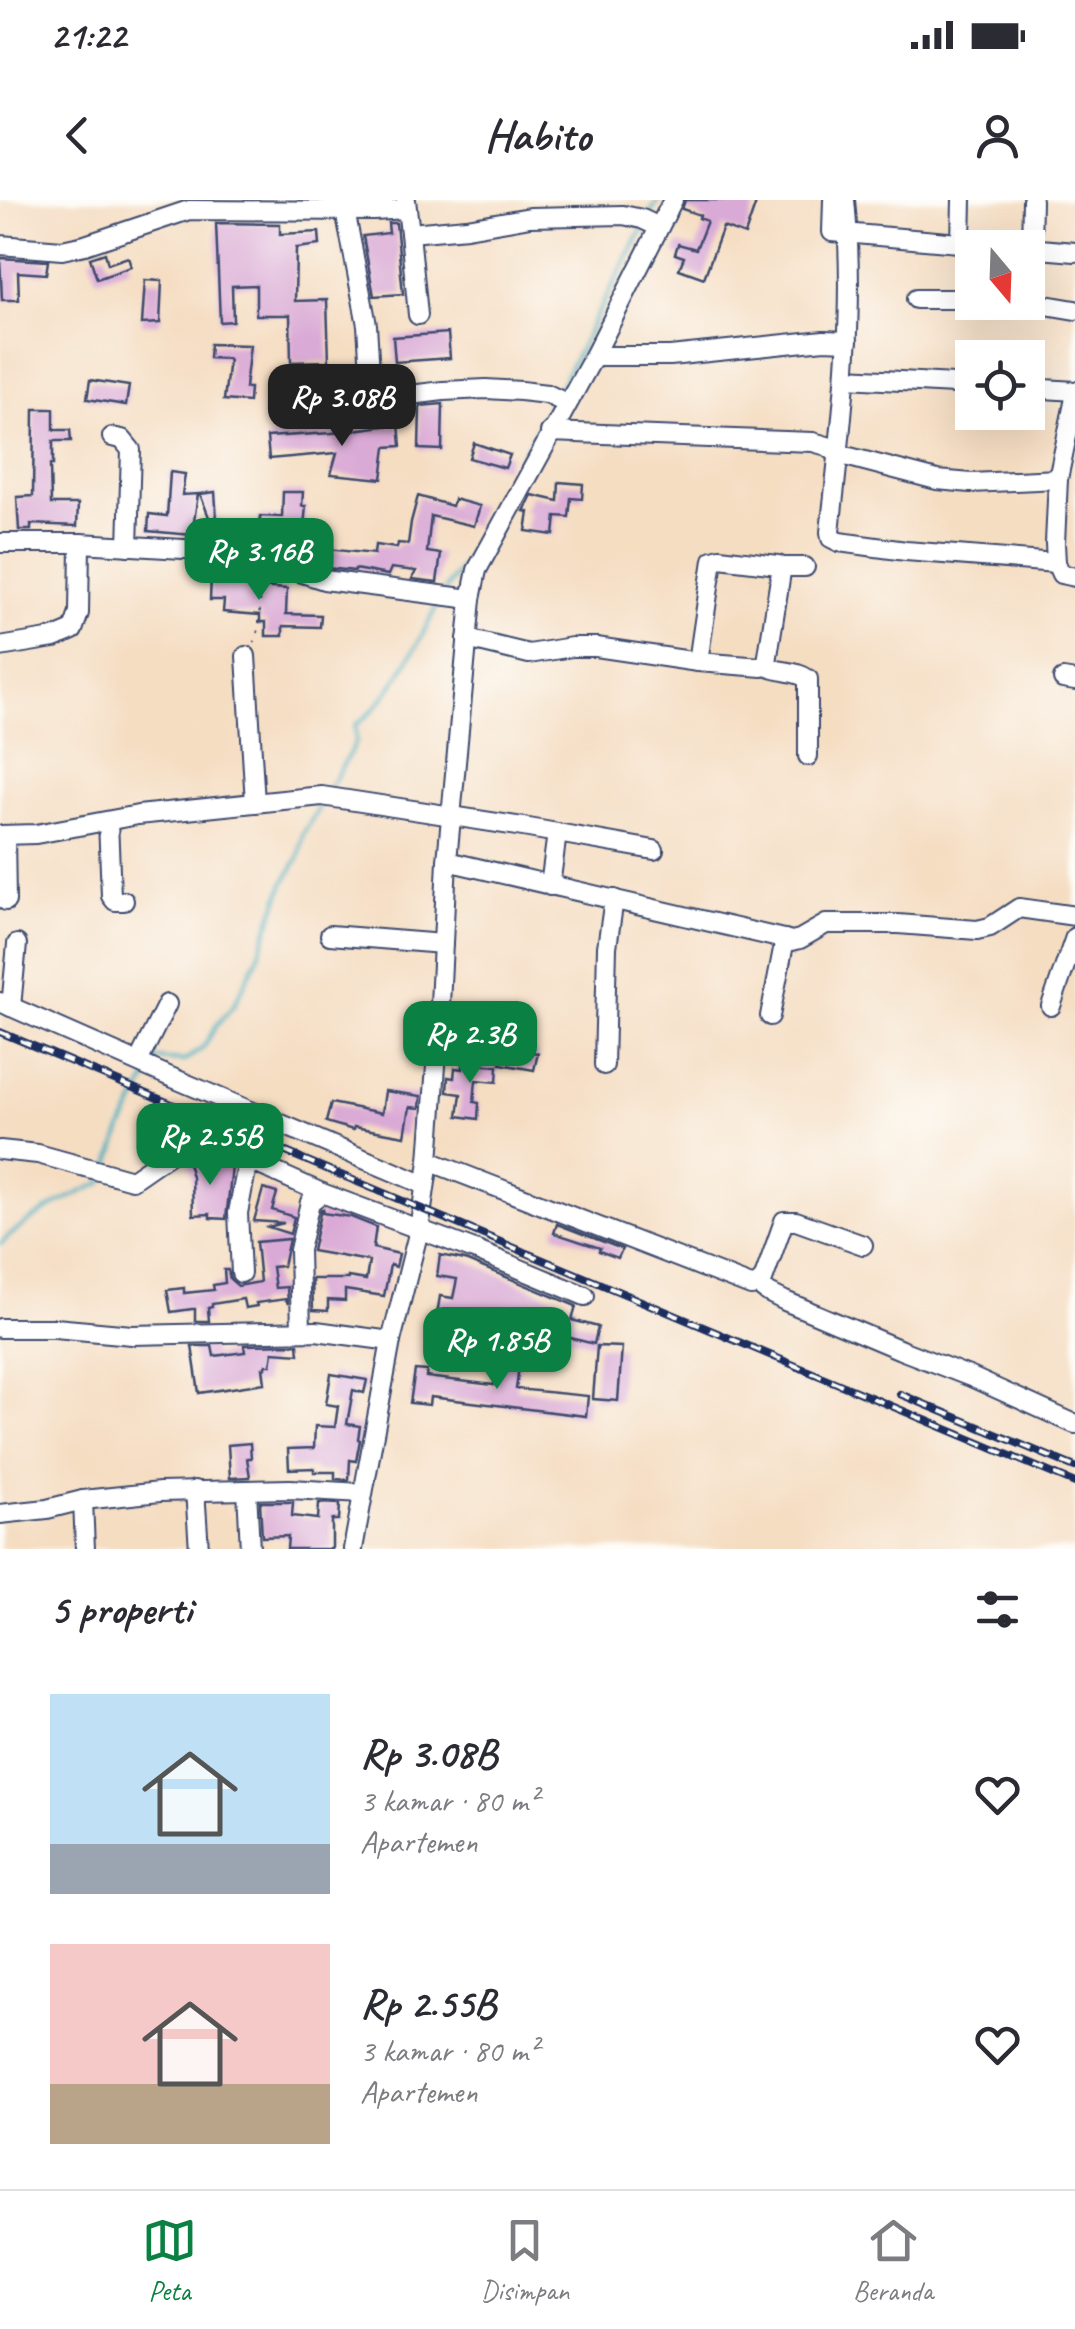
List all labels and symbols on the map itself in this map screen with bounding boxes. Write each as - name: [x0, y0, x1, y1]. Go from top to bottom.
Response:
- north arrow: [955, 230, 1045, 320]
- pin: Rp 3.08B: [239, 364, 445, 449]
- pin: Rp 3.16B: [156, 518, 362, 603]
- pin: Rp 2.3B: [378, 1001, 562, 1086]
- pin: Rp 2.55B: [107, 1103, 313, 1188]
- pin: Rp 1.85B: [394, 1307, 600, 1392]

